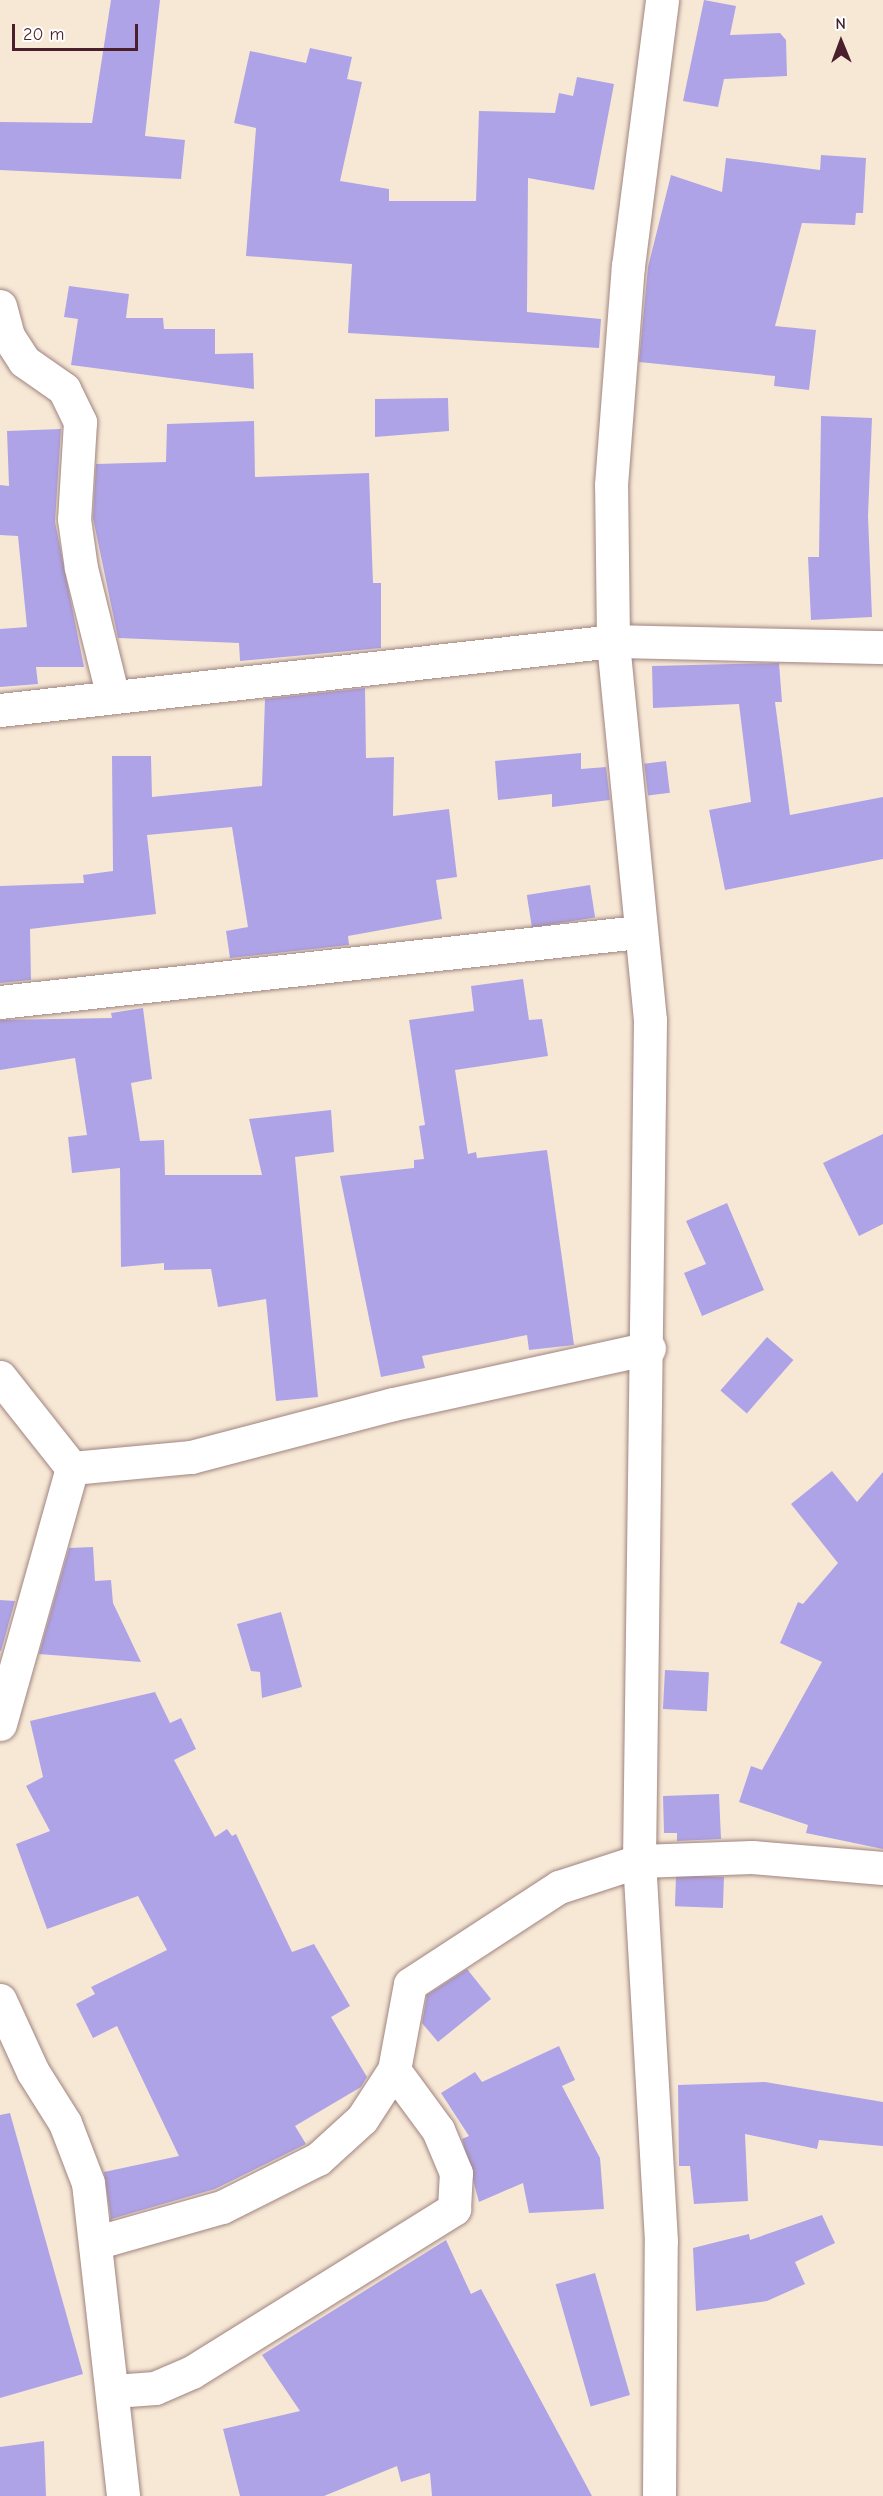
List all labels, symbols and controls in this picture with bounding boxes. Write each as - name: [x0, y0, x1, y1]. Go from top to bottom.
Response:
- scale bar: [15, 12, 141, 50]
- north arrow: [811, 12, 871, 72]
- text: N: [835, 15, 846, 33]
- text: 20 m: [23, 24, 64, 45]

